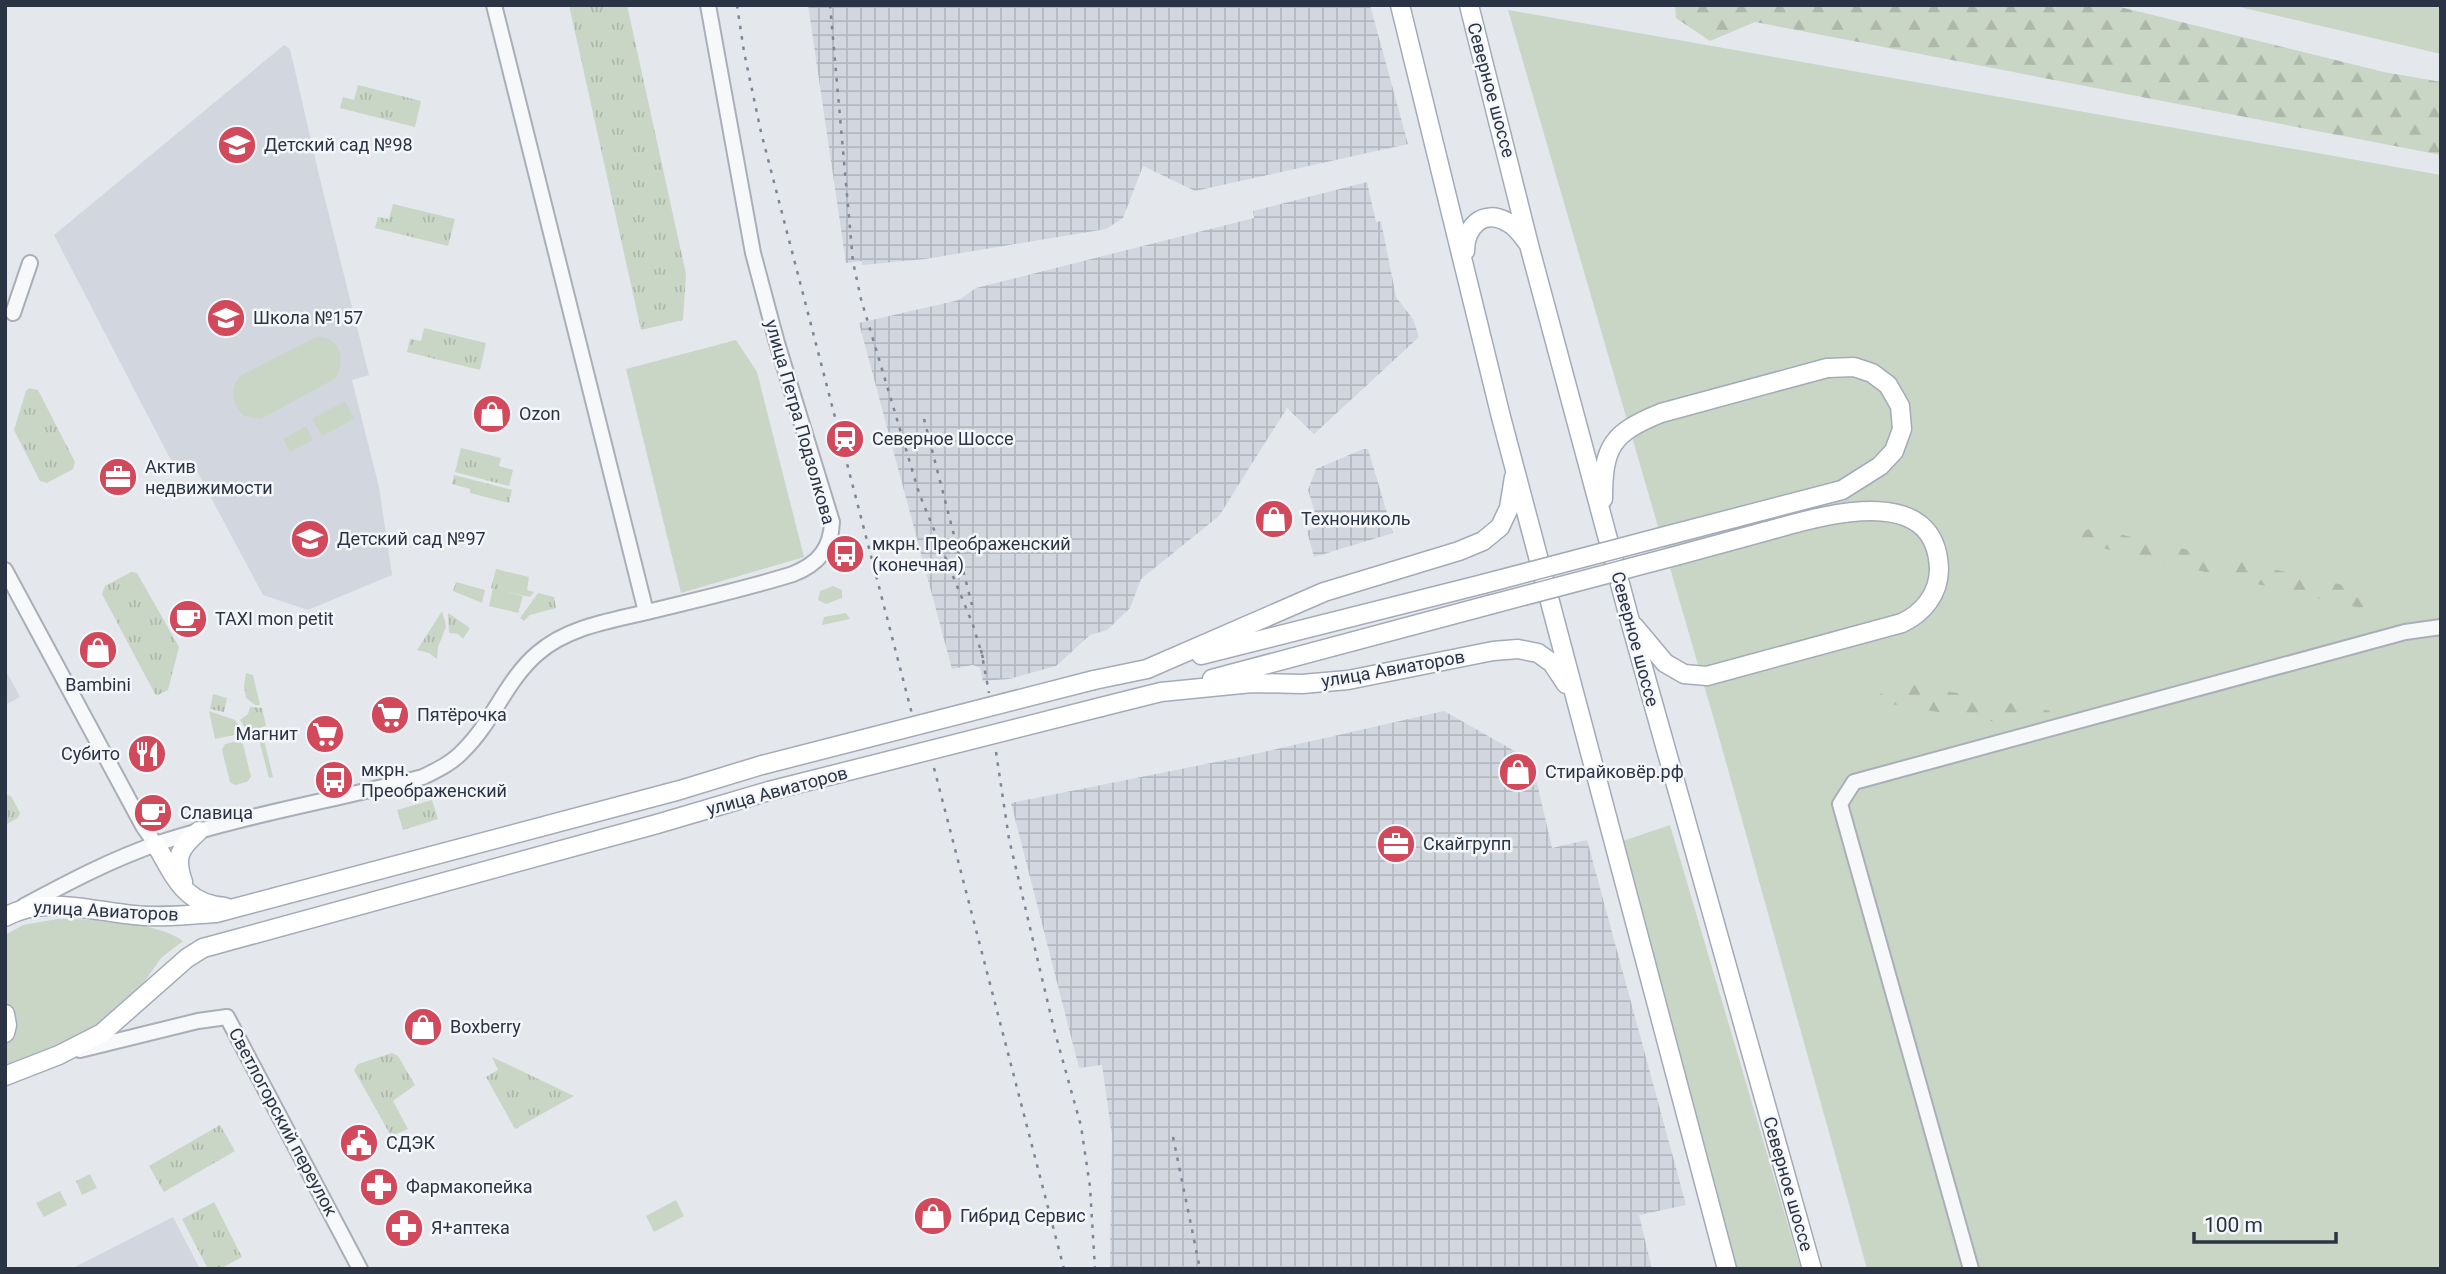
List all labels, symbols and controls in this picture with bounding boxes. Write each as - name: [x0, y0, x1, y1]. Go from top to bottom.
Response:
- street label: Северное шоссе: [1463, 20, 1520, 160]
- school or university icon: Детский сад №98: [216, 124, 258, 166]
- place label: Детский сад №98: [264, 134, 413, 155]
- school or university icon: Школа №157: [205, 297, 247, 339]
- place label: Школа №157: [253, 307, 363, 328]
- street label: улица Петра Подзолкова: [761, 317, 840, 527]
- shop icon: Ozon: [471, 393, 513, 435]
- place label: Ozon: [519, 403, 560, 424]
- station icon: Северное Шоссе: [824, 418, 866, 460]
- place label: Северное Шоссе: [872, 428, 1013, 449]
- office icon: Актив недвижимости: [97, 456, 139, 498]
- place label: Актив недвижимости: [145, 456, 273, 498]
- shop icon: Технониколь: [1253, 498, 1295, 540]
- place label: Технониколь: [1301, 508, 1411, 529]
- school or university icon: Детский сад №97: [289, 518, 331, 560]
- place label: Детский сад №97: [337, 528, 486, 549]
- bus stop icon: мкрн. Преображенский (конечная): [824, 533, 866, 575]
- place label: мкрн. Преображенский (конечная): [872, 533, 1071, 576]
- street label: Северное шоссе: [1607, 569, 1664, 709]
- cafe icon: TAXI mon petit: [167, 598, 209, 640]
- place label: TAXI mon petit: [215, 608, 334, 629]
- shop icon: Bambini: [77, 629, 119, 671]
- street label: улица Авиаторов: [1320, 646, 1466, 691]
- place label: Bambini: [65, 674, 131, 695]
- supermarket icon: Пятёрочка: [369, 694, 411, 736]
- place label: Пятёрочка: [417, 704, 507, 725]
- supermarket icon: Магнит: [304, 713, 346, 755]
- place label: Магнит: [236, 723, 298, 744]
- restaurant icon: Субито: [126, 733, 168, 775]
- place label: Субито: [61, 743, 120, 764]
- shop icon: Стирайковёр.рф: [1497, 751, 1539, 793]
- bus stop icon: мкрн. Преображенский: [313, 759, 355, 801]
- place label: мкрн. Преображенский: [361, 759, 507, 801]
- place label: Стирайковёр.рф: [1545, 761, 1684, 782]
- street label: улица Авиаторов: [704, 762, 850, 819]
- cafe icon: Славица: [132, 792, 174, 834]
- place label: Славица: [180, 802, 253, 823]
- office icon: Скайгрупп: [1375, 823, 1417, 865]
- place label: Скайгрупп: [1423, 833, 1512, 854]
- street label: улица Авиаторов: [33, 896, 179, 925]
- shop icon: Boxberry: [402, 1006, 444, 1048]
- place label: Boxberry: [450, 1016, 521, 1037]
- street label: Светлогорский переулок: [225, 1024, 342, 1220]
- street label: Северное шоссе: [1759, 1114, 1818, 1254]
- public building icon: СДЭК: [338, 1122, 380, 1164]
- place label: СДЭК: [386, 1132, 435, 1153]
- pharmacy icon: Фармакопейка: [358, 1166, 400, 1208]
- place label: Фармакопейка: [406, 1176, 533, 1197]
- shop icon: Гибрид Сервис: [912, 1195, 954, 1237]
- scale bar: [2194, 1200, 2336, 1244]
- place label: Гибрид Сервис: [960, 1205, 1086, 1226]
- pharmacy icon: Я+аптека: [383, 1207, 425, 1249]
- text: 100 m: [2204, 1213, 2263, 1237]
- place label: Я+аптека: [431, 1217, 510, 1238]

